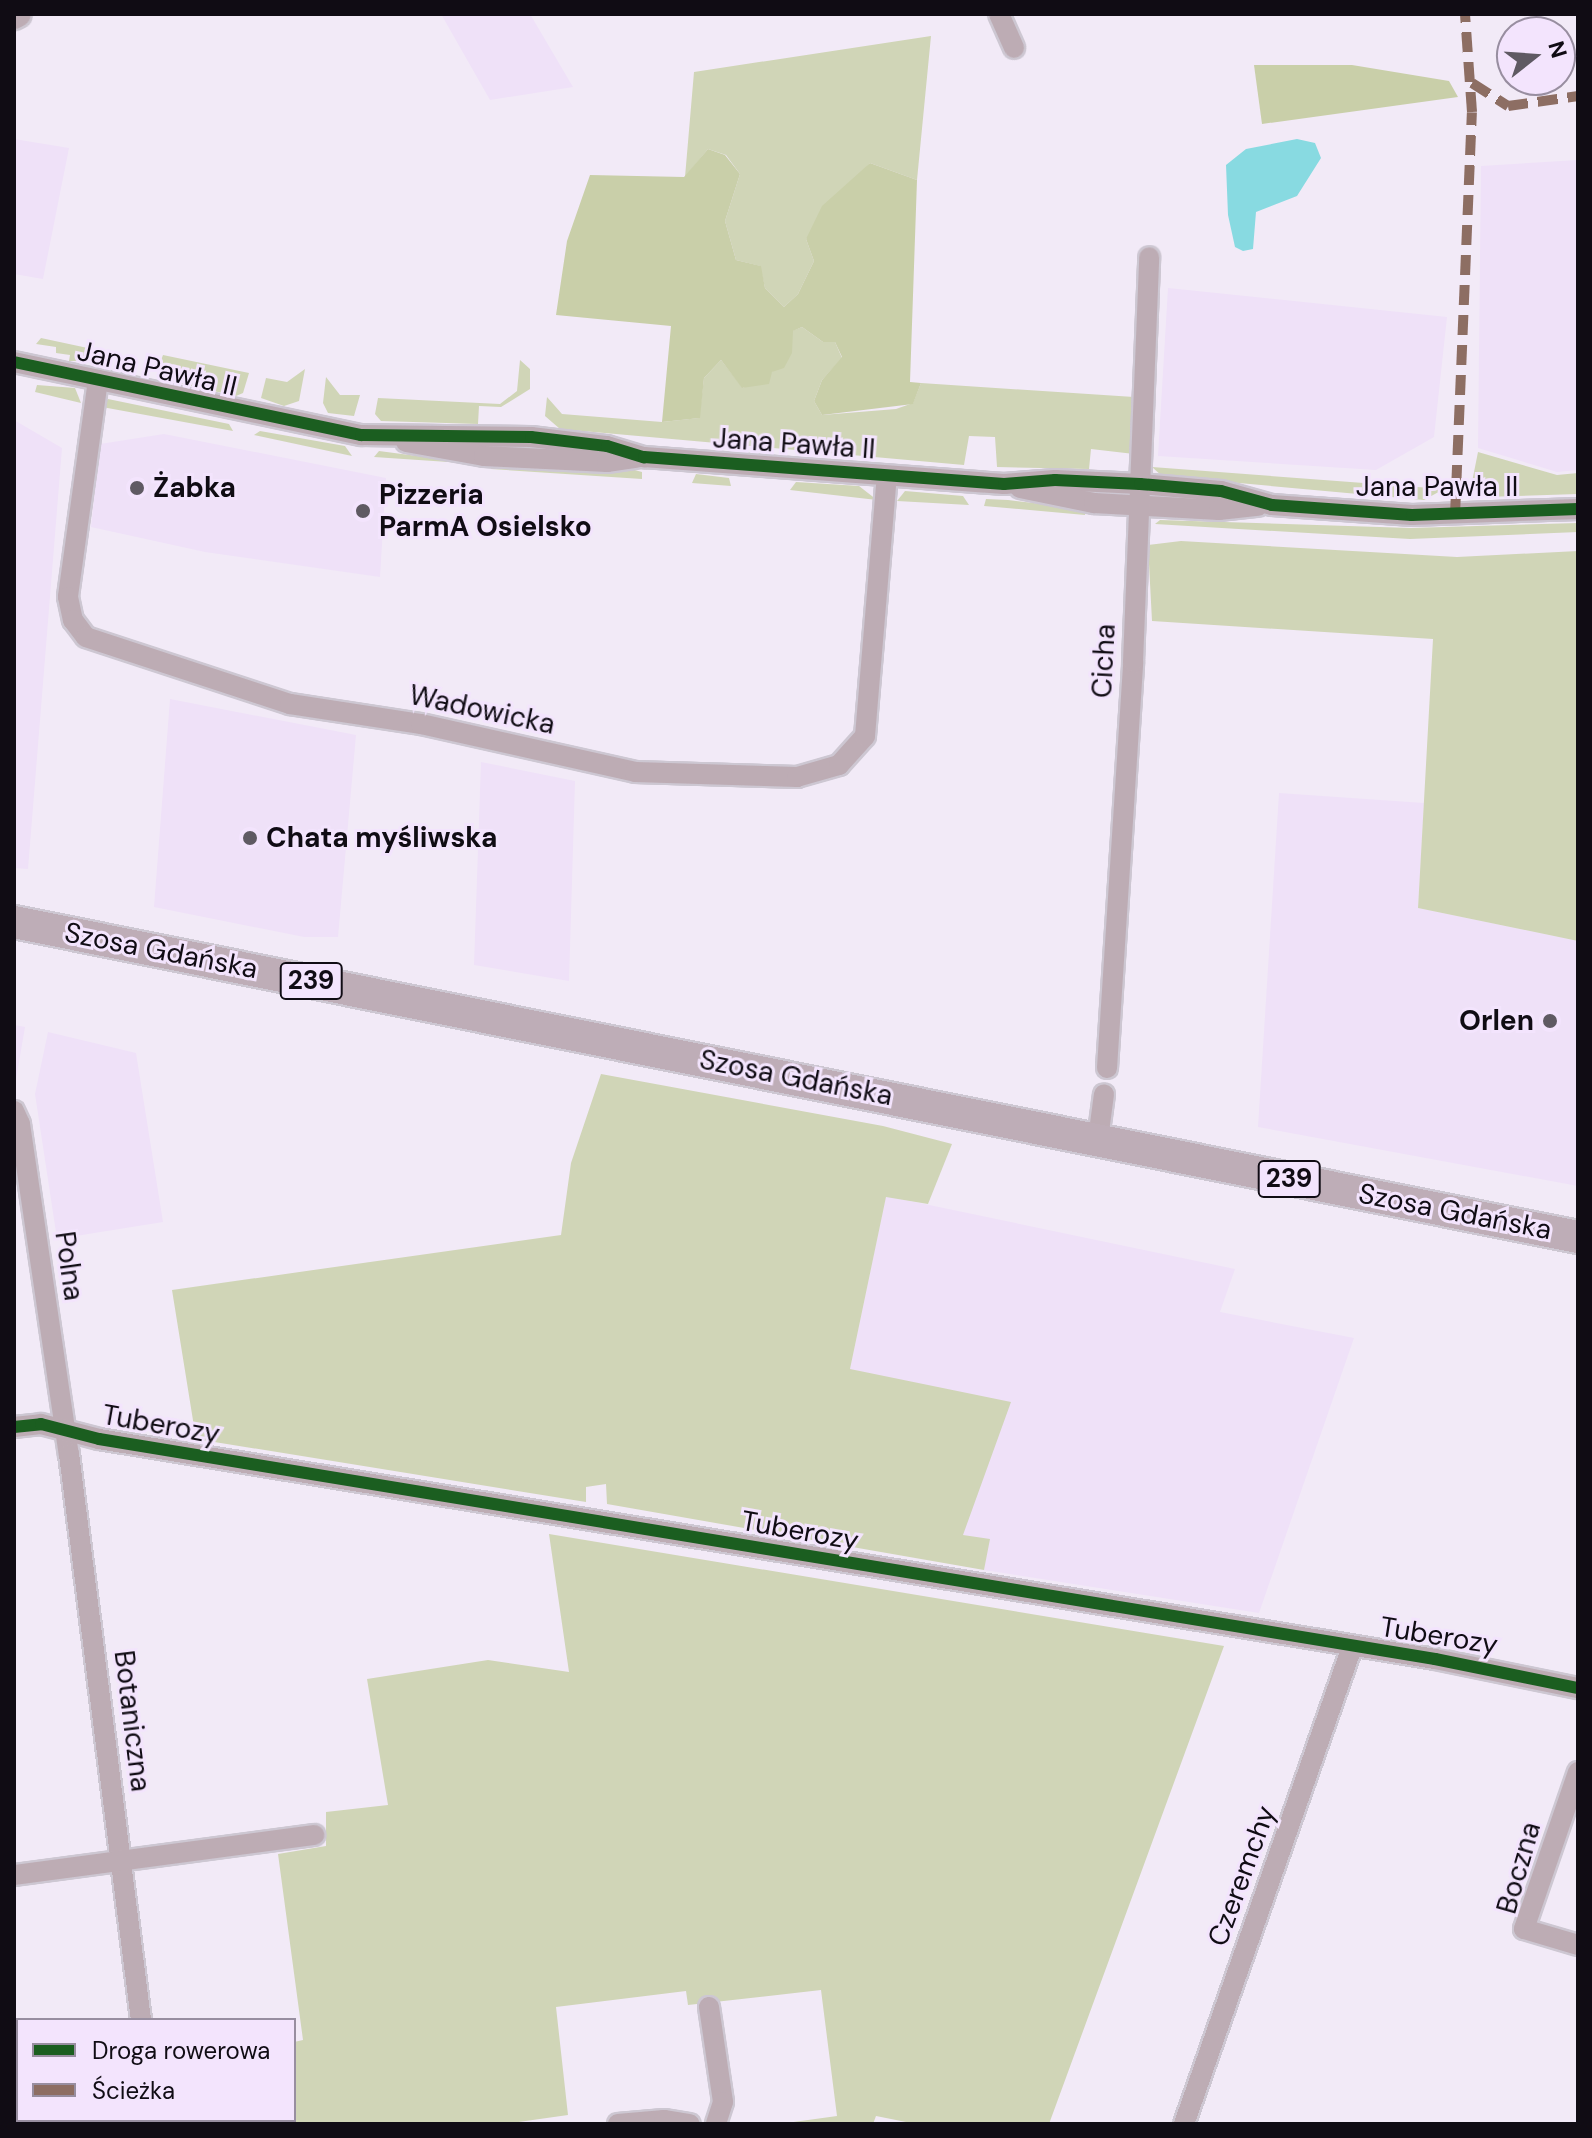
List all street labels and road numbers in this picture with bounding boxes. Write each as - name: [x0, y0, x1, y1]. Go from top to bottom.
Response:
- street label: Jana Pawła II: [74, 334, 240, 404]
- street label: Jana Pawła II: [712, 422, 876, 466]
- street label: Jana Pawła II: [1356, 470, 1518, 504]
- street label: Cicha: [1085, 623, 1123, 699]
- street label: Wadowicka: [406, 678, 558, 742]
- street label: Szosa Gdańska: [62, 916, 260, 986]
- road number: 239: [279, 959, 343, 1003]
- street label: Szosa Gdańska: [697, 1043, 895, 1113]
- road number: 239: [1257, 1157, 1321, 1201]
- street label: Szosa Gdańska: [1356, 1177, 1554, 1247]
- street label: Polna: [48, 1229, 90, 1303]
- street label: Tuberozy: [100, 1398, 222, 1452]
- street label: Tuberozy: [739, 1504, 861, 1558]
- street label: Tuberozy: [1378, 1610, 1500, 1662]
- street label: Botaniczna: [107, 1648, 157, 1794]
- street label: Czeremchy: [1201, 1801, 1283, 1951]
- street label: Boczna: [1490, 1818, 1548, 1918]

